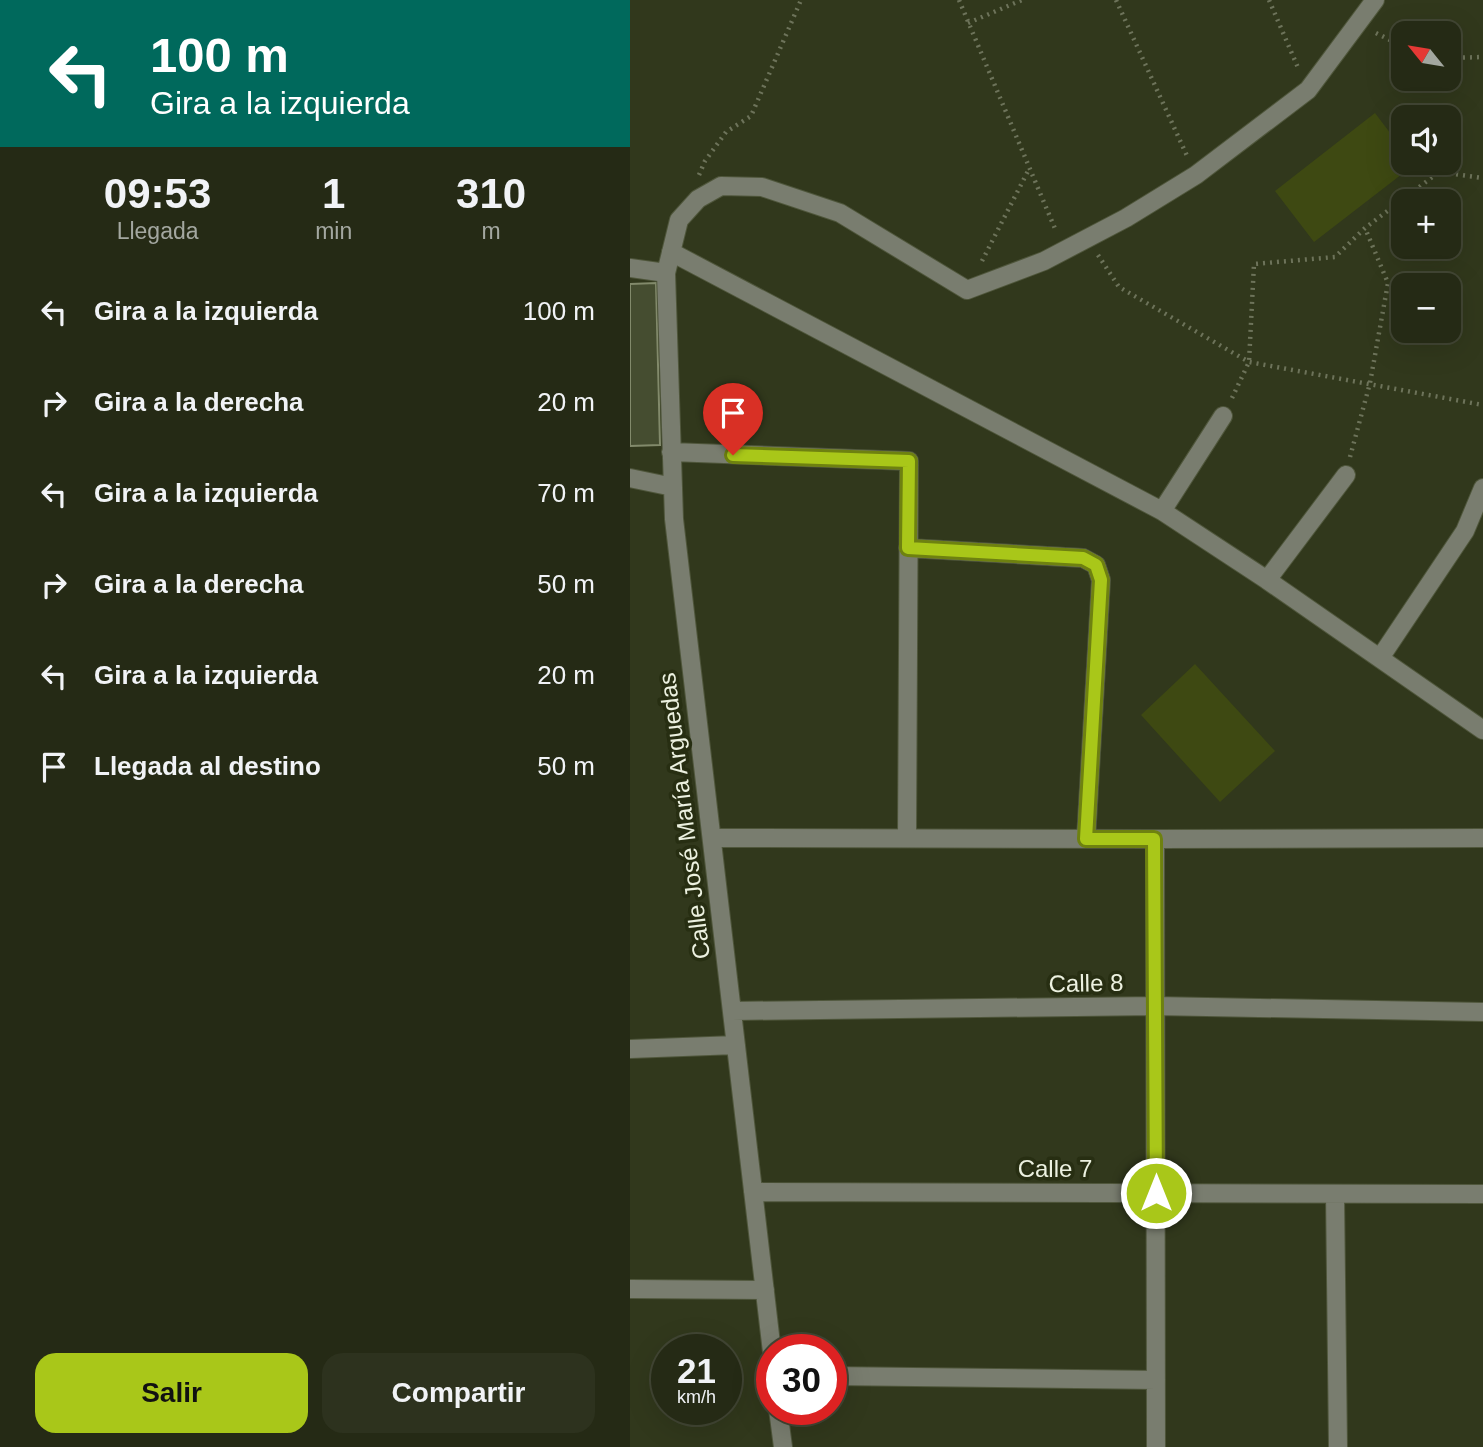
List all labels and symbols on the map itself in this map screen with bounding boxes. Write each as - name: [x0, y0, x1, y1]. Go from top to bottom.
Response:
- north arrow: [1391, 21, 1461, 91]
- pin: [703, 383, 763, 455]
- street label: Calle José María Arguedas: [653, 671, 715, 961]
- street label: Calle 8: [1048, 969, 1124, 997]
- street label: Calle 7: [1018, 1155, 1092, 1182]
- position arrow: [1119, 1156, 1193, 1230]
- speed limit sign: 30: [756, 1334, 847, 1425]

